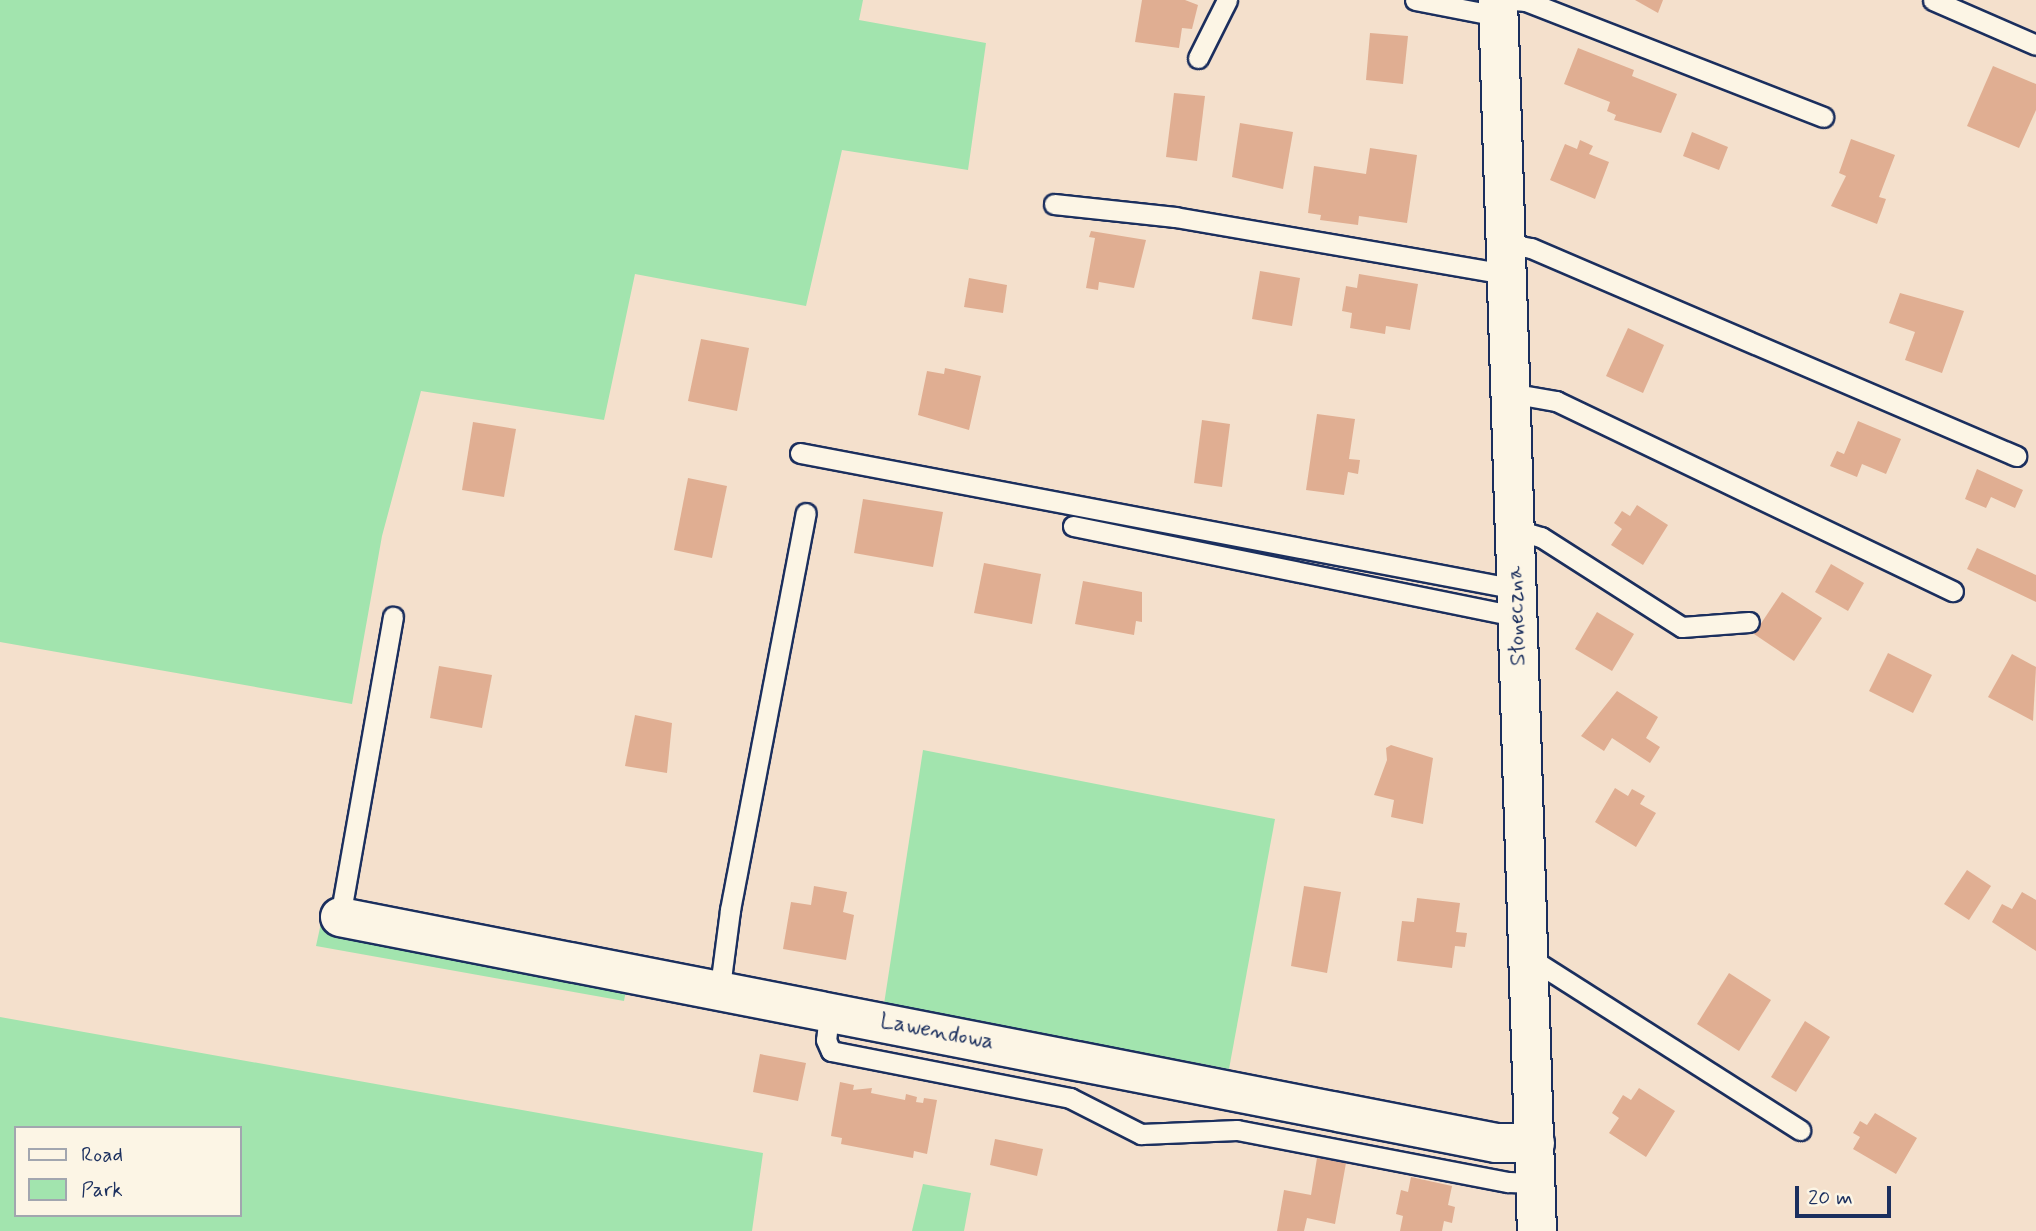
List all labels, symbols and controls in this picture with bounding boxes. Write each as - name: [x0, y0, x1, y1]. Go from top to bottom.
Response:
- street label: Słoneczna: [1501, 566, 1533, 666]
- street label: Lawendowa: [878, 1007, 996, 1057]
- legend: [14, 1126, 242, 1217]
- text: Road: [81, 1141, 123, 1169]
- scale bar: [1798, 1172, 1894, 1216]
- text: Park: [81, 1176, 123, 1204]
- text: 20 m: [1808, 1184, 1853, 1212]

